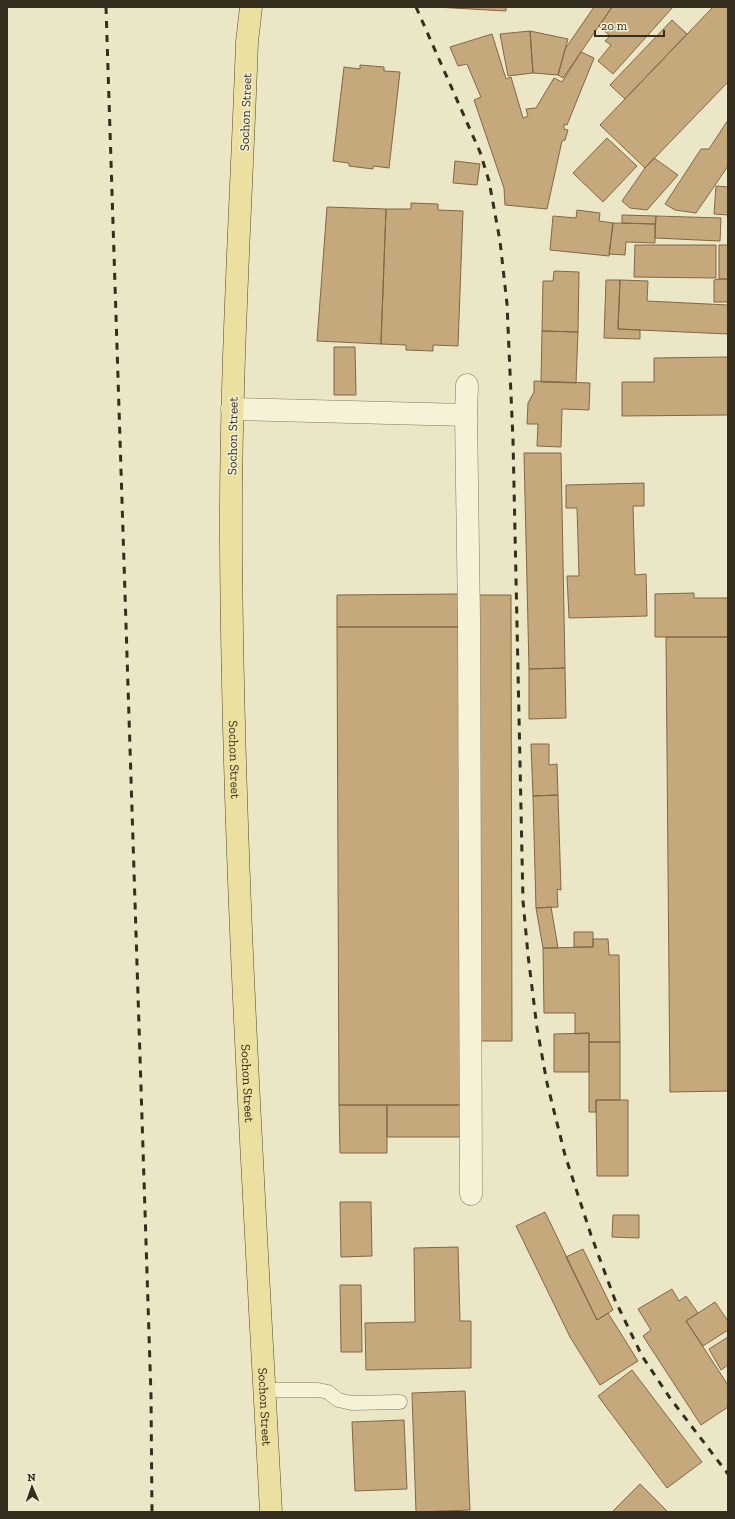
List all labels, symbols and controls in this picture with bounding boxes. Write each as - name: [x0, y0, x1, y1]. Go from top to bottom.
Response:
- scale bar: [595, 12, 664, 38]
- text: 20 m: [601, 19, 628, 33]
- street label: Sochon Street: [237, 73, 254, 151]
- street label: Sochon Street: [224, 397, 241, 475]
- street label: Sochon Street: [226, 720, 243, 799]
- street label: Sochon Street: [238, 1044, 257, 1123]
- street label: Sochon Street: [255, 1367, 274, 1446]
- north arrow: [12, 1467, 52, 1507]
- text: N: [27, 1471, 37, 1484]

